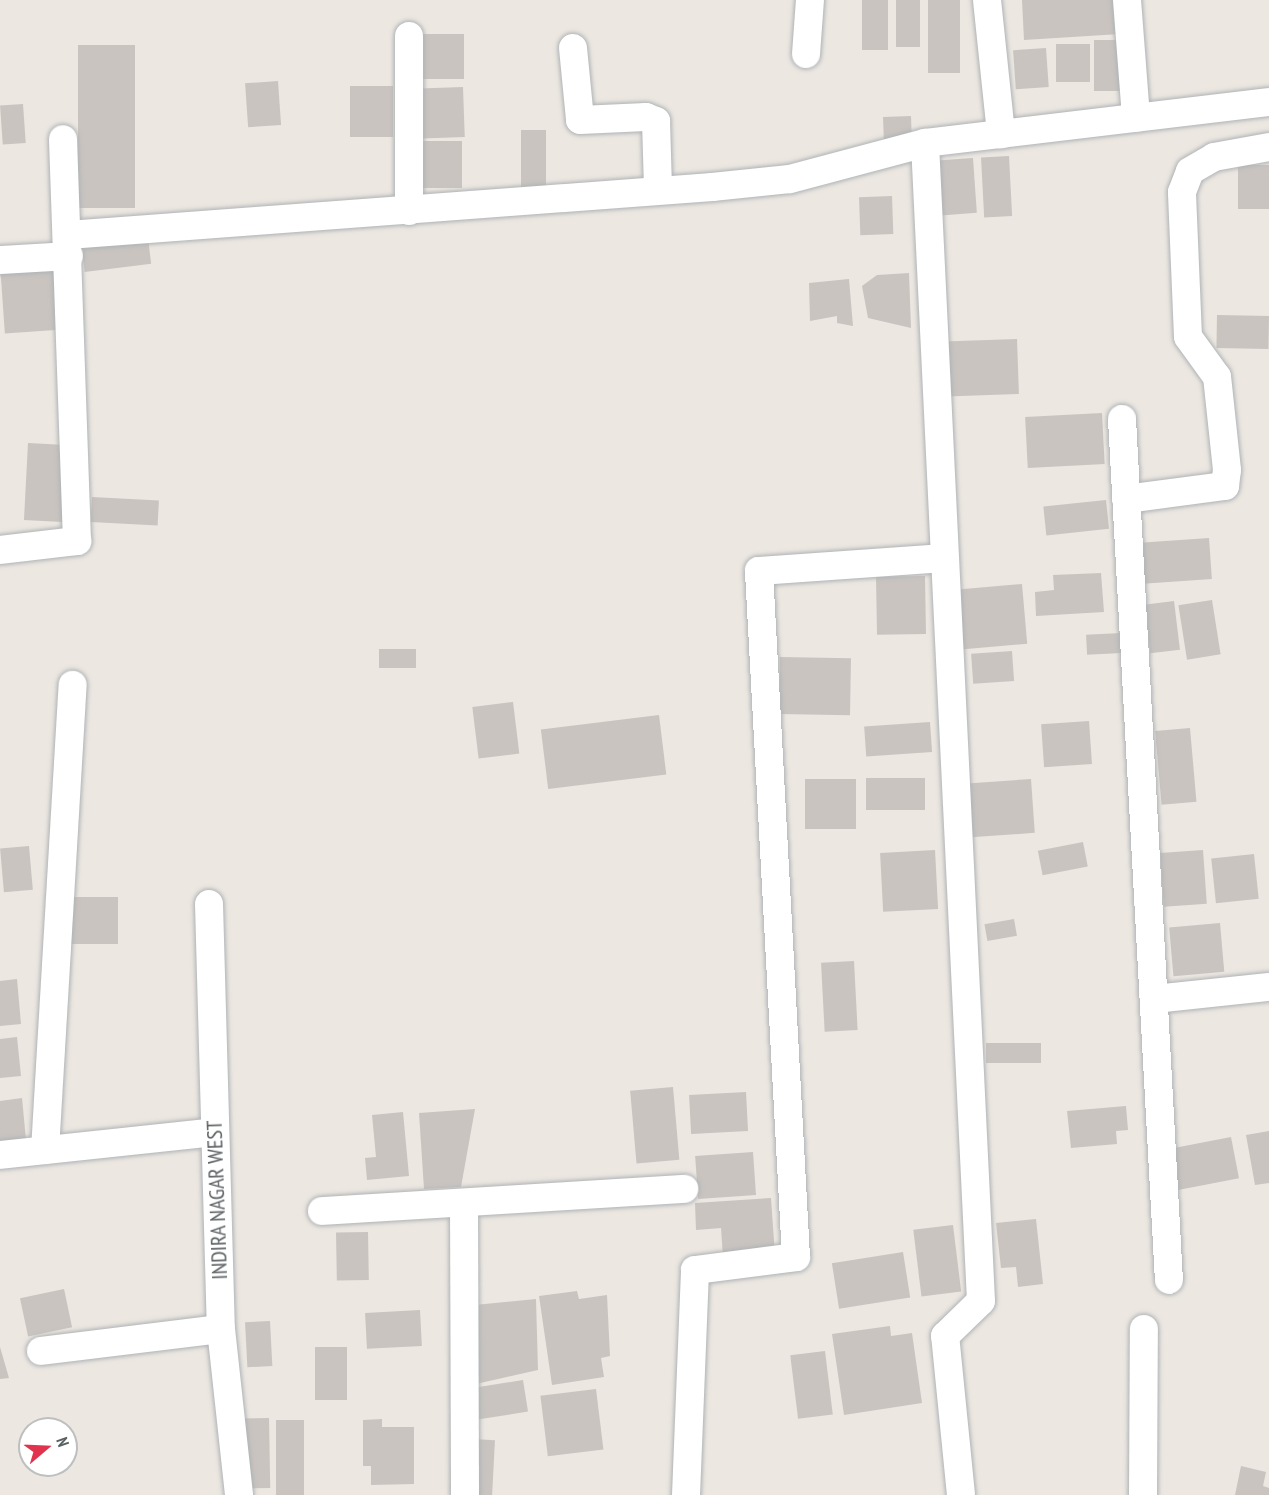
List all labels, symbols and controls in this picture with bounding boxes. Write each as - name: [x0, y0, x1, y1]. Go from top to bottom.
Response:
- street label: INDIRA NAGAR WEST: [201, 1119, 233, 1281]
- north arrow: [18, 1417, 78, 1477]
- text: N: [52, 1434, 74, 1449]

